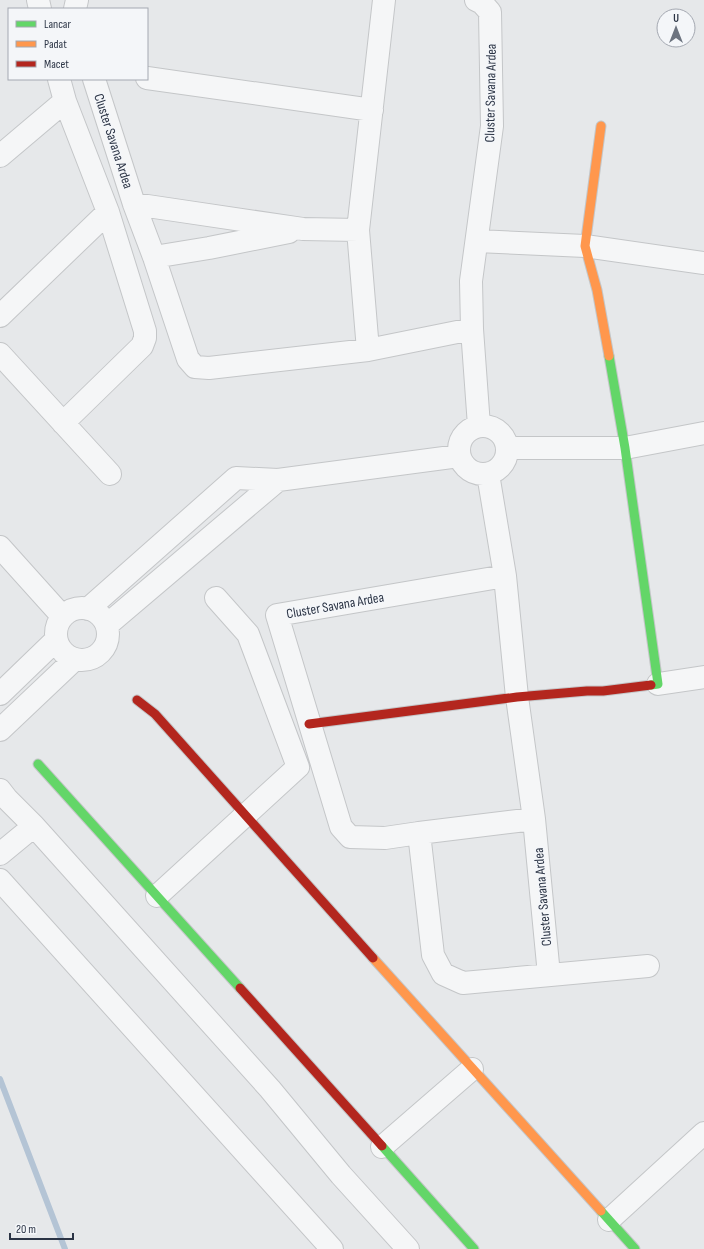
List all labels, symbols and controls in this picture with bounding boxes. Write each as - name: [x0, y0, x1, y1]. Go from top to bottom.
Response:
- legend: [8, 8, 148, 80]
- north arrow: [656, 8, 696, 48]
- text: U: [673, 12, 679, 25]
- text: Lancar: [44, 17, 71, 32]
- text: Padat: [44, 37, 67, 52]
- street label: Cluster Savana Ardea: [481, 44, 500, 143]
- text: Macet: [44, 57, 69, 72]
- street label: Cluster Savana Ardea: [90, 92, 137, 191]
- street label: Cluster Savana Ardea: [285, 589, 385, 622]
- street label: Cluster Savana Ardea: [530, 847, 555, 947]
- scale bar: [10, 1215, 73, 1241]
- text: 20 m: [16, 1222, 36, 1237]

